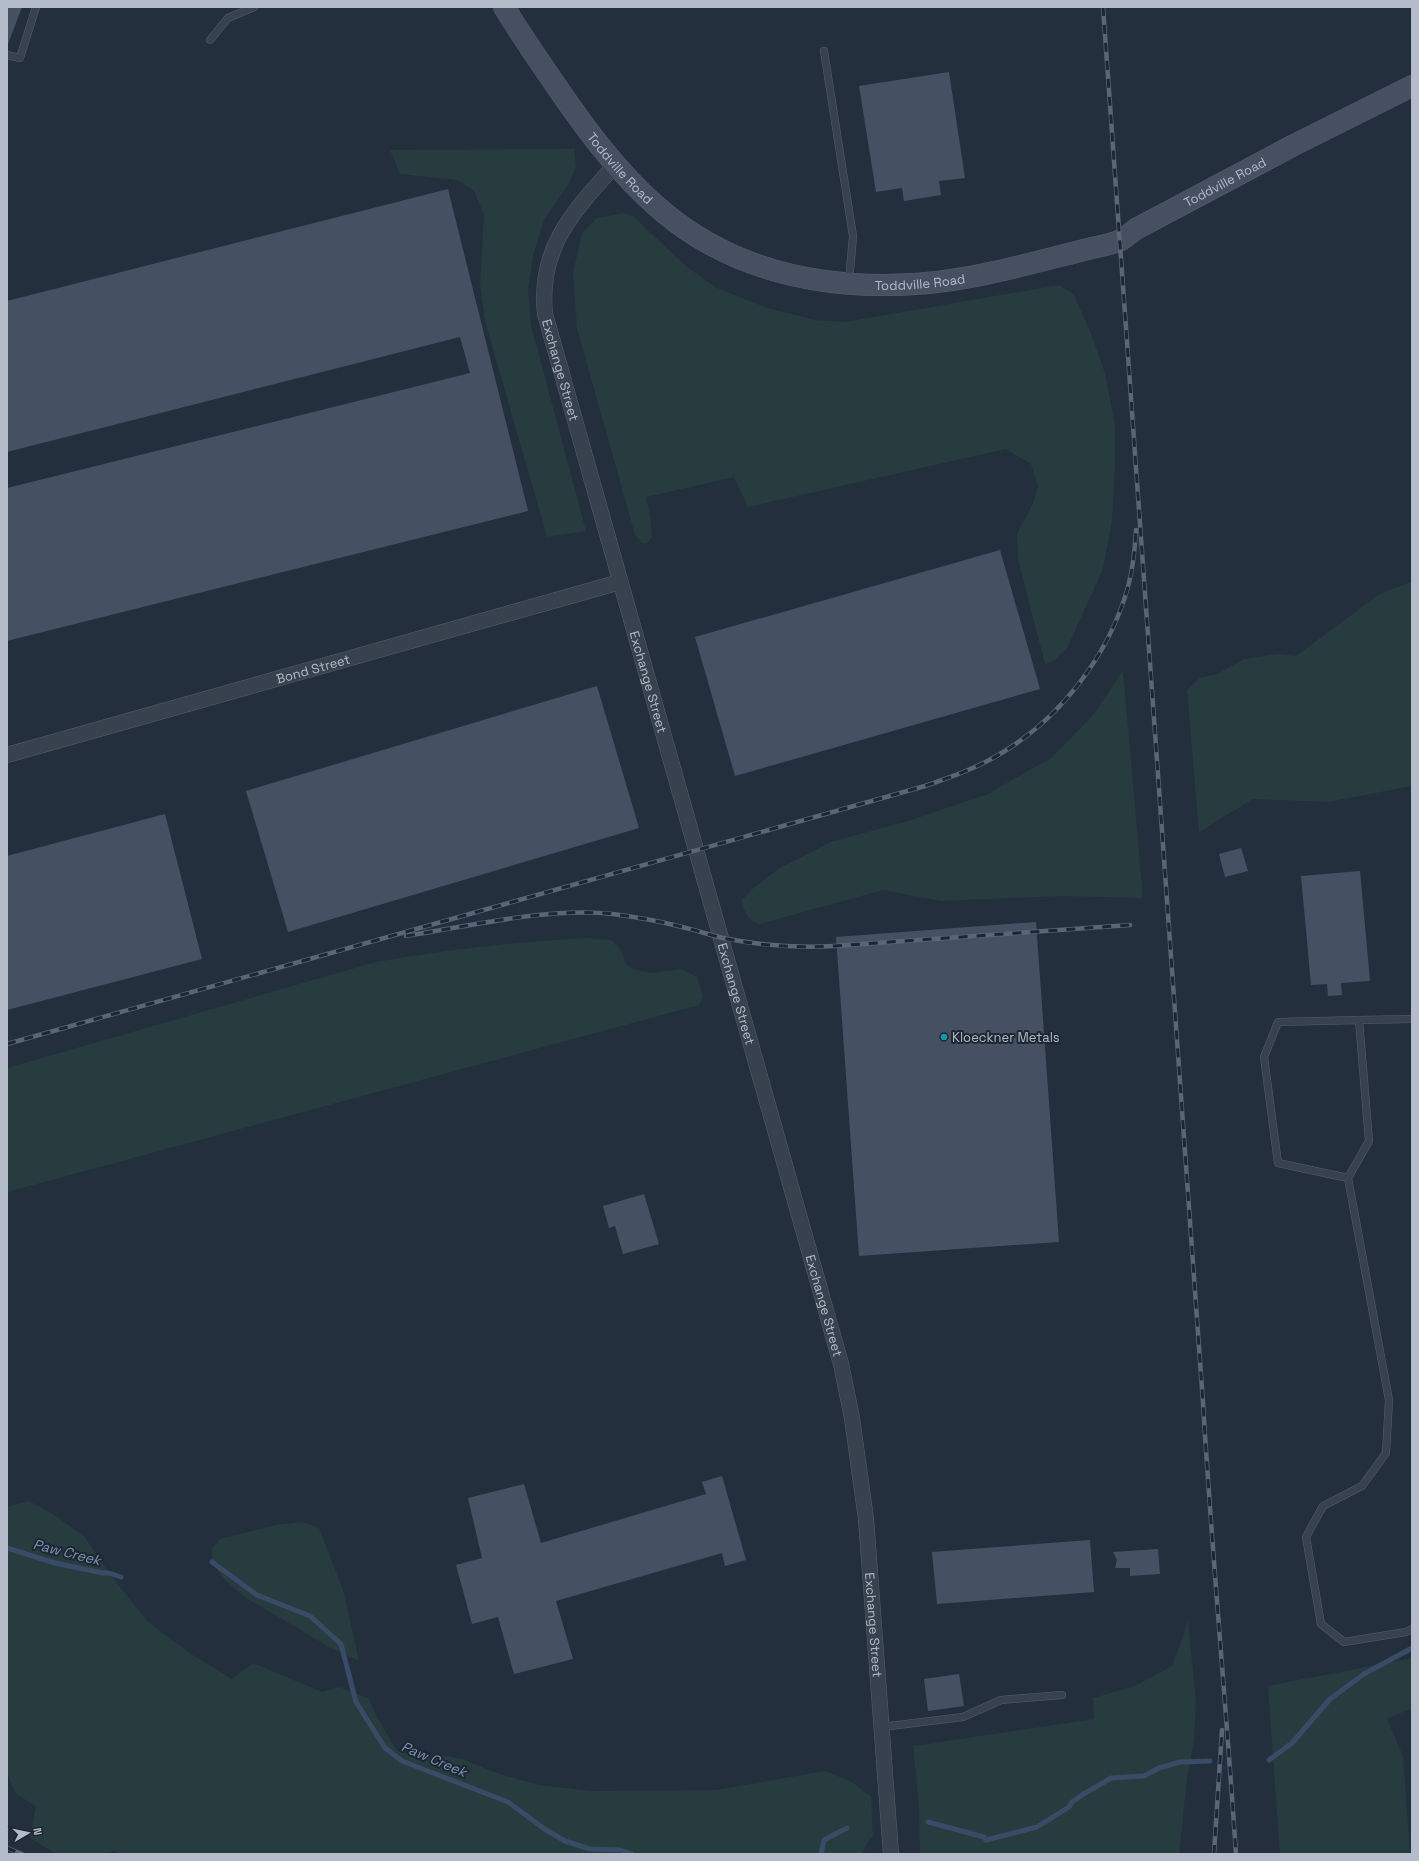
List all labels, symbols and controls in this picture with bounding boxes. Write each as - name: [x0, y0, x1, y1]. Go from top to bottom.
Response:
- street label: Toddville Road: [584, 129, 657, 208]
- street label: Toddville Road: [1181, 153, 1269, 211]
- street label: Toddville Road: [875, 270, 966, 294]
- street label: Exchange Street: [538, 317, 583, 423]
- street label: Exchange Street: [626, 629, 671, 735]
- street label: Bond Street: [274, 650, 352, 687]
- street label: Exchange Street: [714, 941, 759, 1047]
- place label: Kloeckner Metals: [952, 1029, 1060, 1046]
- marker: Kloeckner Metals: [939, 1032, 949, 1042]
- street label: Exchange Street: [802, 1253, 847, 1358]
- water label: Paw Creek: [31, 1535, 104, 1569]
- street label: Exchange Street: [862, 1572, 886, 1678]
- water label: Paw Creek: [399, 1737, 471, 1781]
- north arrow: [8, 1813, 48, 1853]
- text: N: [30, 1827, 45, 1836]

